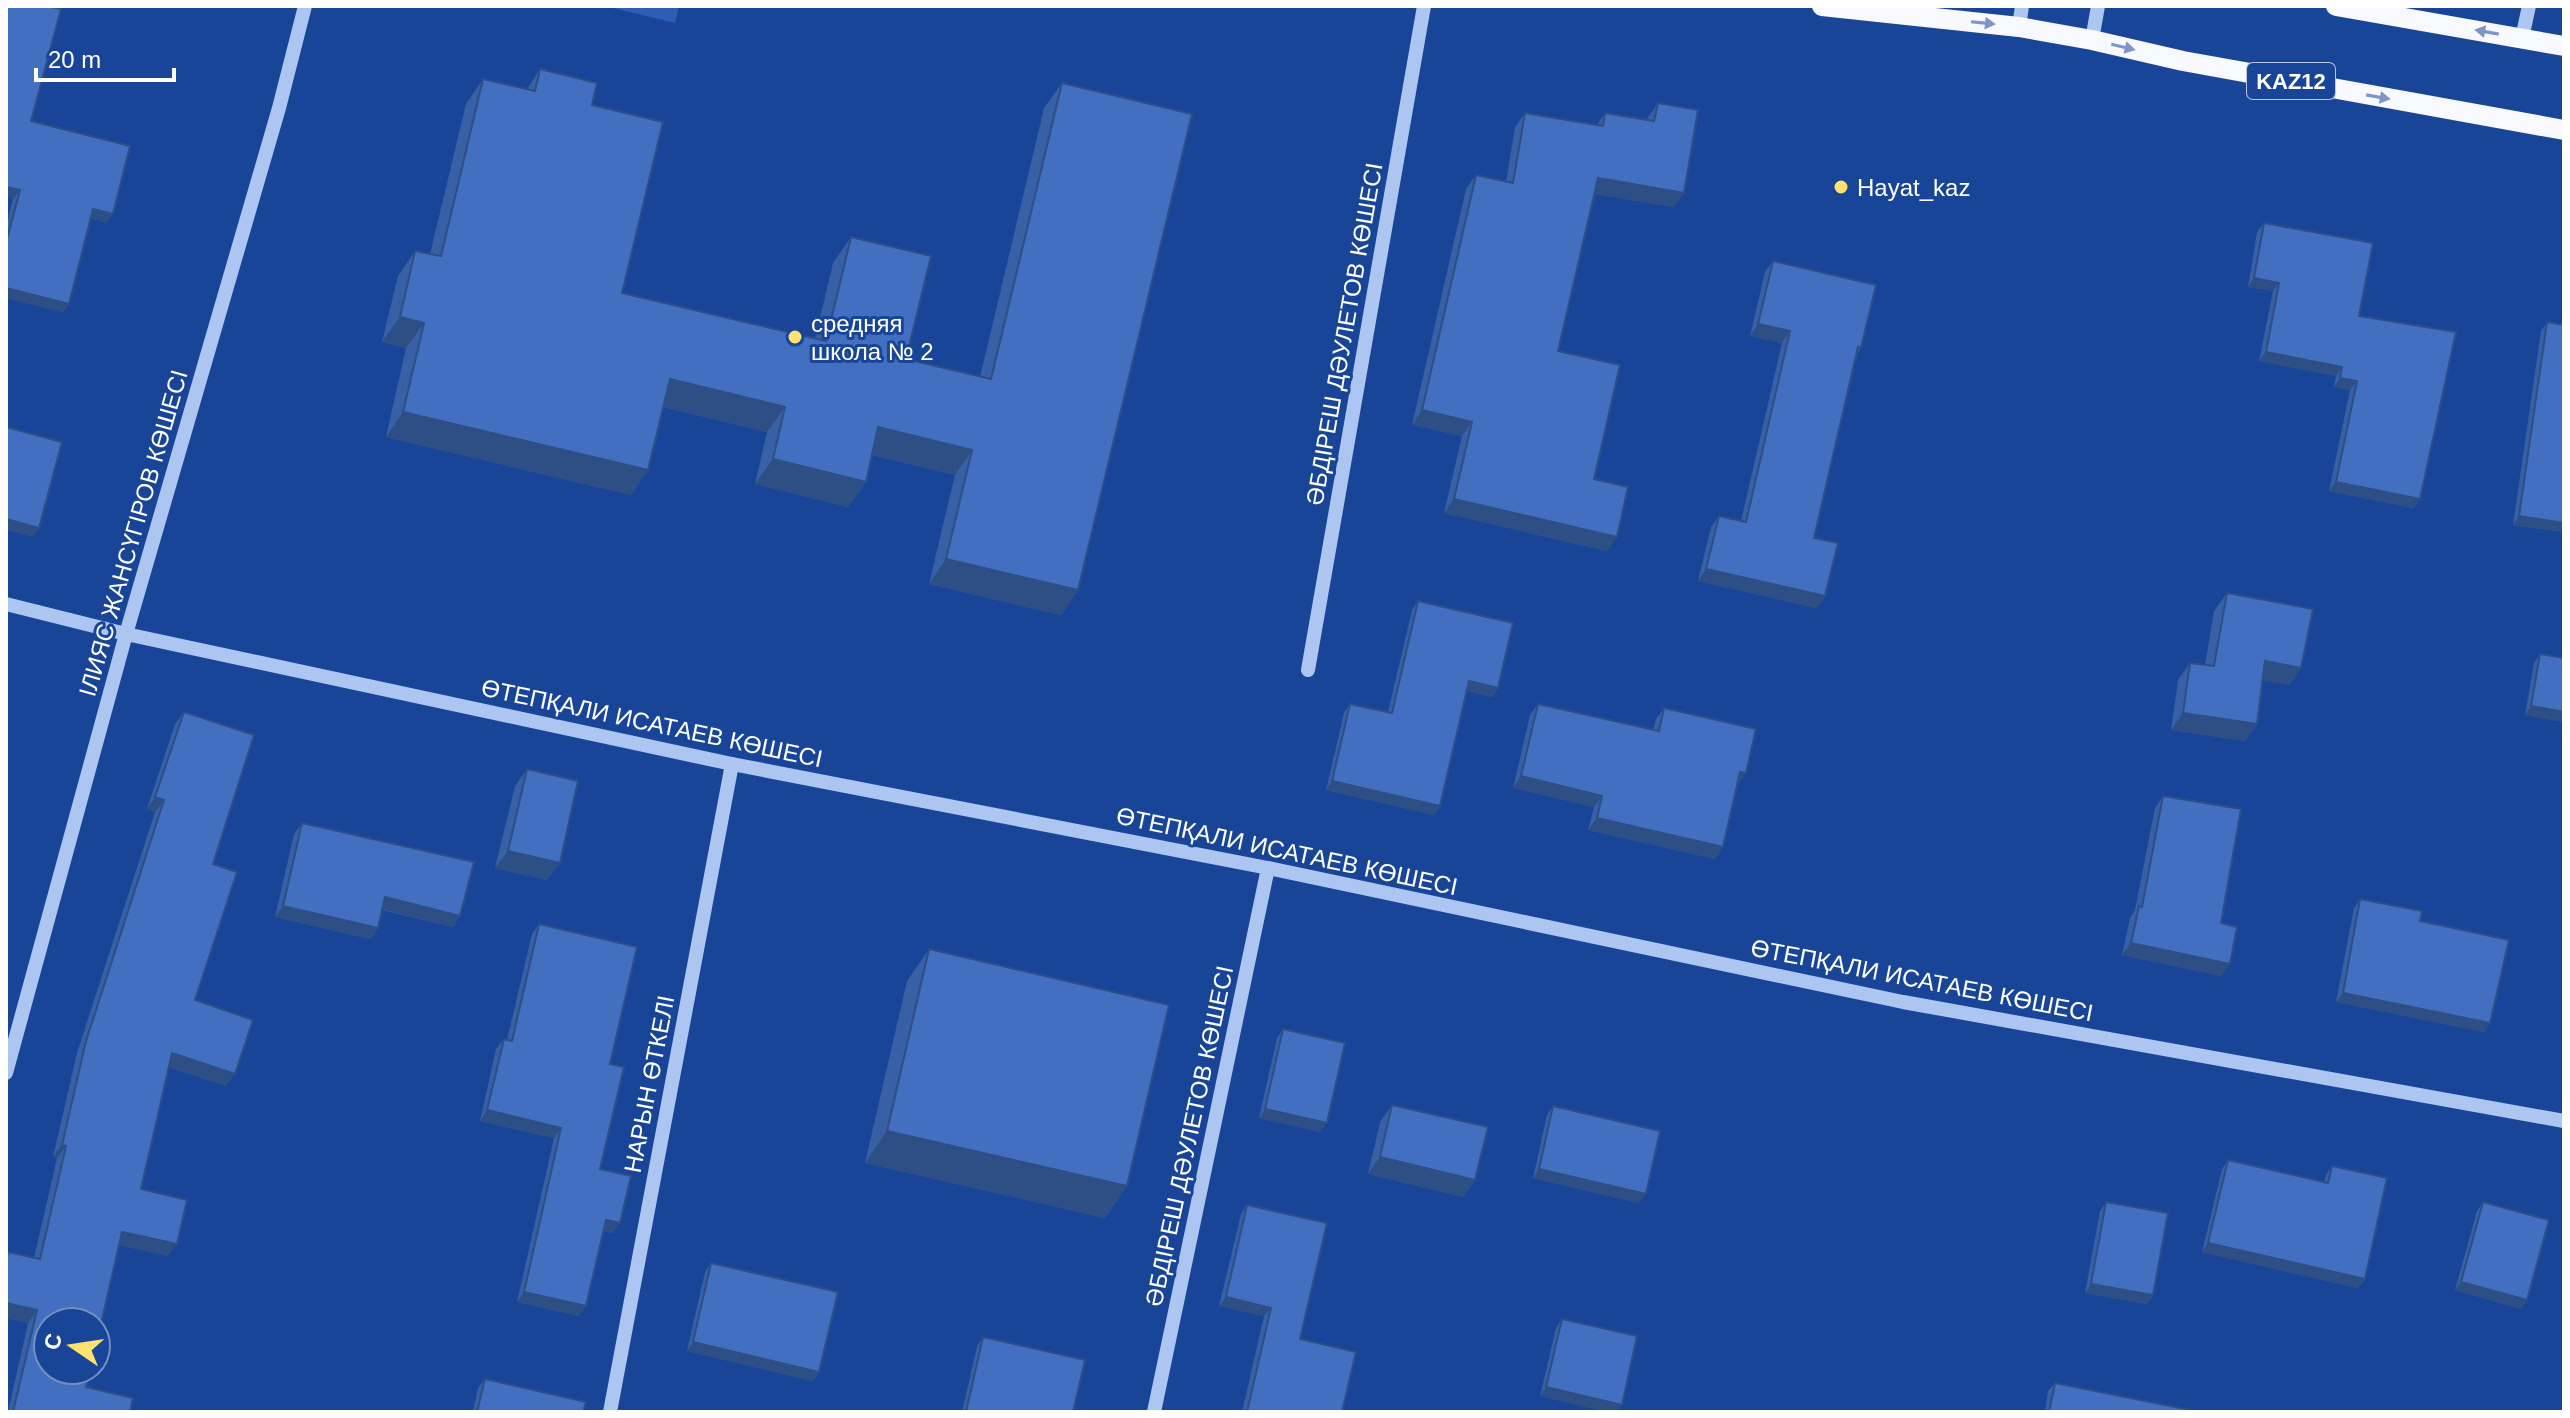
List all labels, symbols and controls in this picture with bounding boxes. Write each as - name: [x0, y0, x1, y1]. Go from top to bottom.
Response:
- one-way arrow: [1971, 17, 1996, 30]
- one-way arrow: [2474, 26, 2499, 38]
- scale bar: [36, 32, 174, 82]
- one-way arrow: [2110, 41, 2135, 54]
- text: 20 m: [48, 46, 101, 73]
- road number: KAZ12: [2247, 63, 2335, 99]
- one-way arrow: [2366, 91, 2391, 103]
- street label: ӘБДІРЕШ ДӘУЛЕТОВ КӨШЕСІ: [1301, 161, 1387, 507]
- place label: Hayat_kaz: [1857, 174, 1970, 201]
- marker: Hayat_kaz: [1832, 178, 1850, 196]
- place label: cредняя школа № 2: [811, 310, 934, 365]
- marker: cредняя школа № 2: [786, 328, 804, 346]
- street label: ІЛИЯС ЖАНСҮГІРОВ КӨШЕСІ: [73, 367, 193, 699]
- street label: ӨТЕПҚАЛИ ИСАТАЕВ КӨШЕСІ: [479, 674, 825, 772]
- street label: ӨТЕПҚАЛИ ИСАТАЕВ КӨШЕСІ: [1114, 802, 1460, 900]
- street label: ӨТЕПҚАЛИ ИСАТАЕВ КӨШЕСІ: [1749, 934, 2095, 1026]
- street label: ӘБДІРЕШ ДӘУЛЕТОВ КӨШЕСІ: [1140, 963, 1238, 1309]
- street label: НАРЫН ӨТКЕЛІ: [619, 993, 679, 1175]
- north arrow: [32, 1306, 112, 1386]
- text: С: [39, 1331, 67, 1352]

